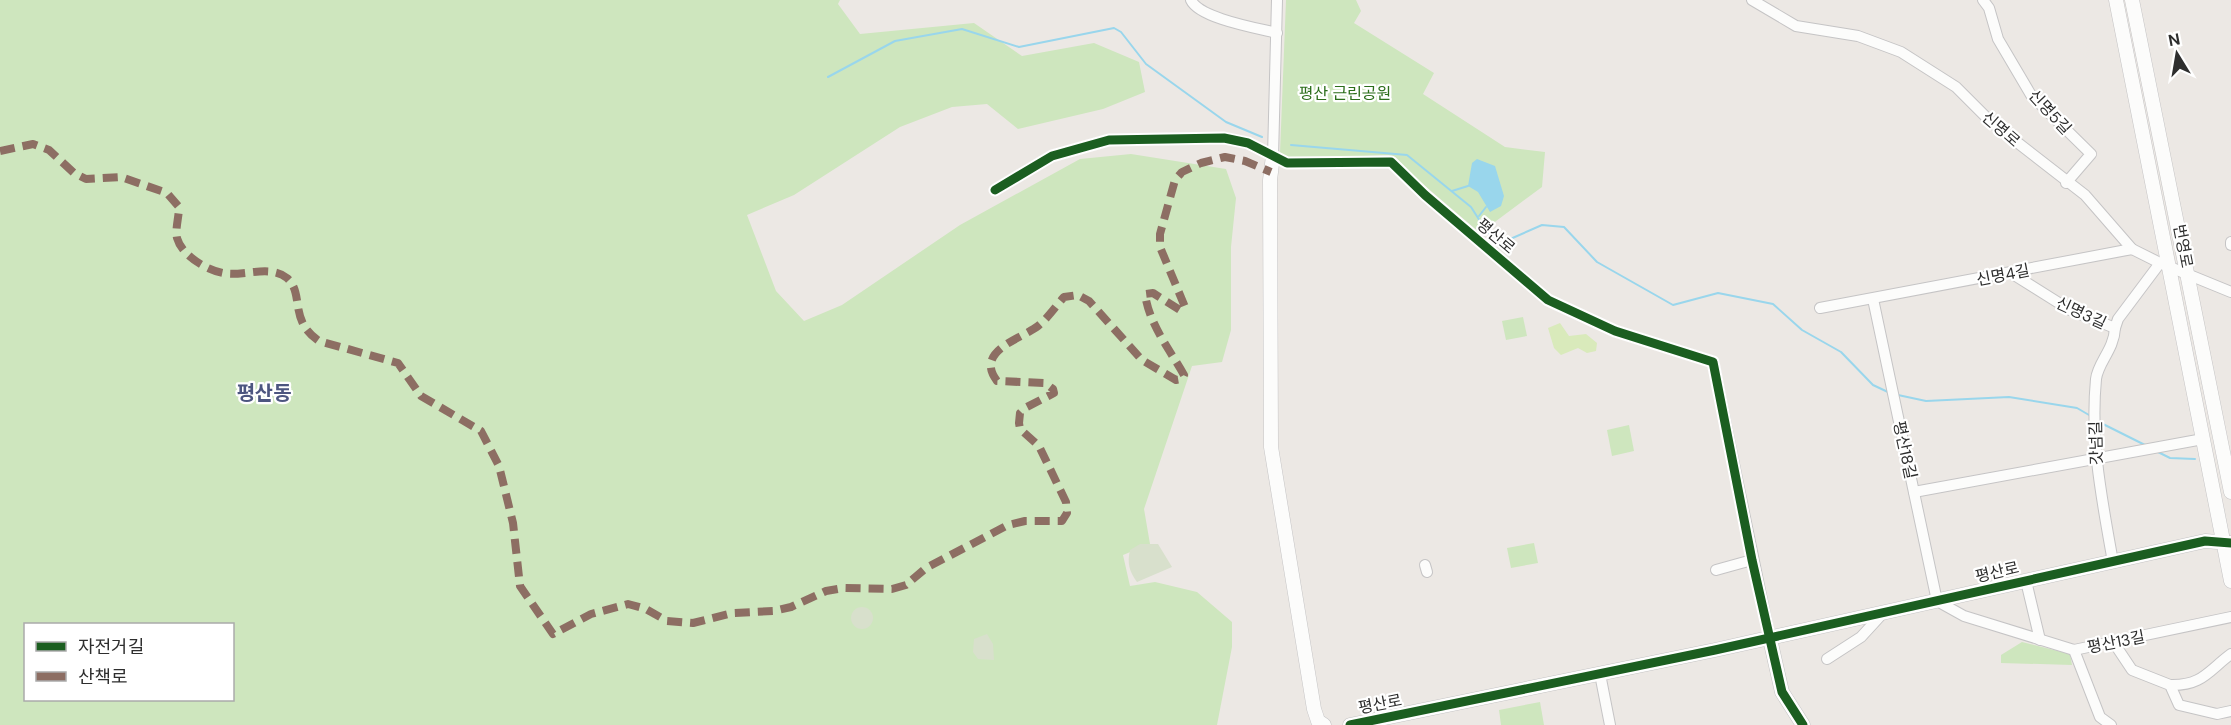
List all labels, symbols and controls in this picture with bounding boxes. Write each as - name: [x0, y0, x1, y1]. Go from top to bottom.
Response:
- north arrow: [2147, 24, 2207, 84]
- text: N: [2167, 28, 2182, 51]
- park label: 평산 근린공원: [1299, 83, 1391, 104]
- street label: 신명5길: [2024, 85, 2076, 139]
- street label: 신명로: [1977, 107, 2025, 152]
- street label: 평산로: [1472, 214, 1520, 258]
- street label: 번영로: [2168, 222, 2198, 270]
- street label: 신명4길: [1975, 260, 2031, 290]
- street label: 신명3길: [2052, 292, 2110, 334]
- district label: 평산동: [236, 380, 292, 406]
- street label: 평산18길: [1889, 419, 1921, 481]
- street label: 갓넘길: [2085, 421, 2107, 465]
- street label: 평산로: [1973, 557, 2021, 587]
- legend: [24, 623, 234, 701]
- street label: 평산13길: [2085, 626, 2147, 658]
- text: 자전거길: [78, 635, 144, 659]
- text: 산책로: [78, 665, 128, 689]
- street label: 평산로: [1356, 689, 1404, 719]

